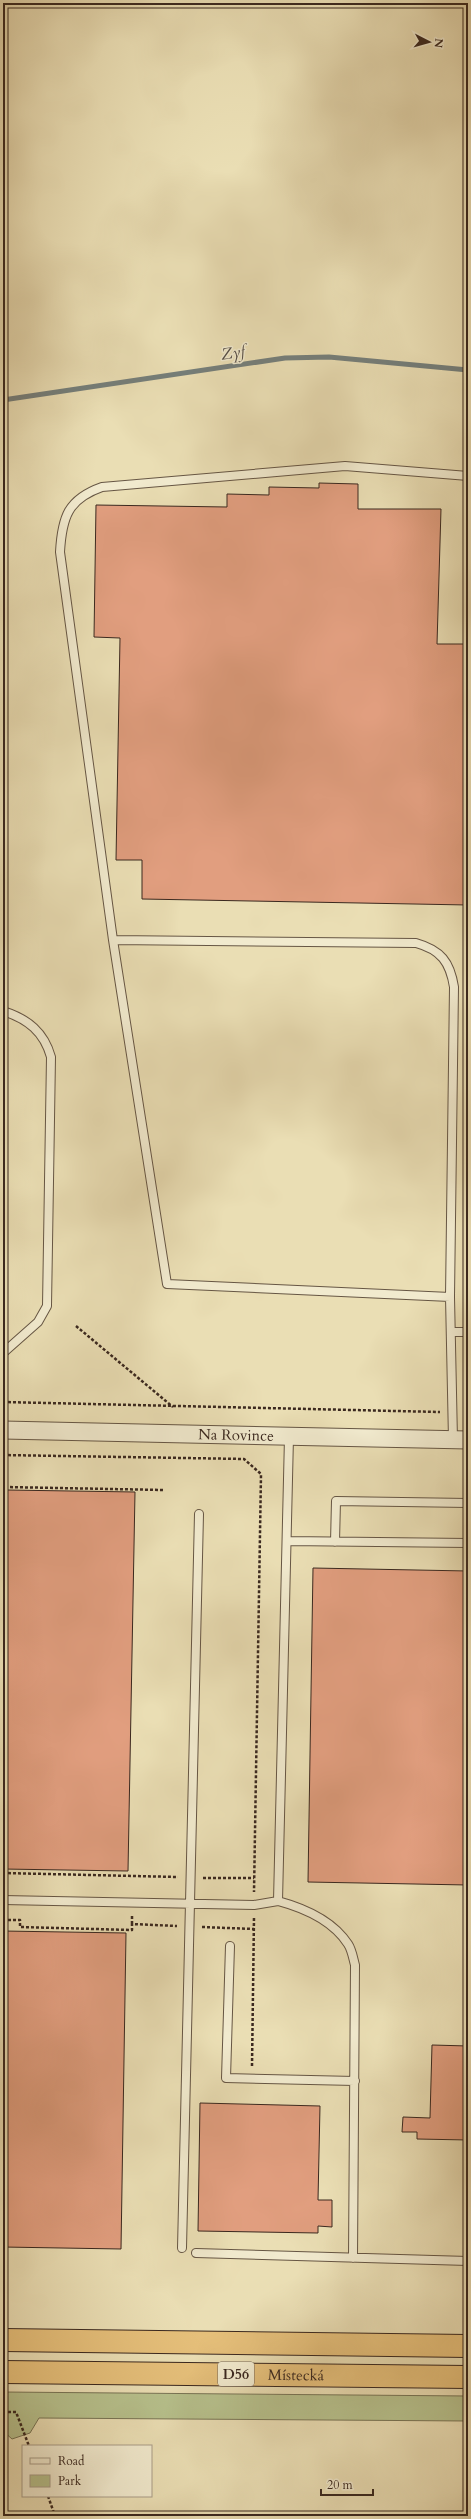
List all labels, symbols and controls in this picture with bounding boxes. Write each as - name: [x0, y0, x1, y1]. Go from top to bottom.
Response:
- north arrow: [409, 22, 449, 62]
- text: N: [430, 37, 446, 49]
- water label: Zyf: [220, 340, 250, 366]
- street label: Na Rovince: [198, 1424, 274, 1446]
- road number: D56: [218, 2362, 254, 2386]
- street label: Místecká: [268, 2365, 325, 2385]
- legend: [22, 2445, 152, 2497]
- text: Road: [58, 2453, 85, 2469]
- scale bar: [321, 2471, 373, 2497]
- text: Park: [58, 2473, 82, 2489]
- text: 20 m: [327, 2477, 354, 2493]

